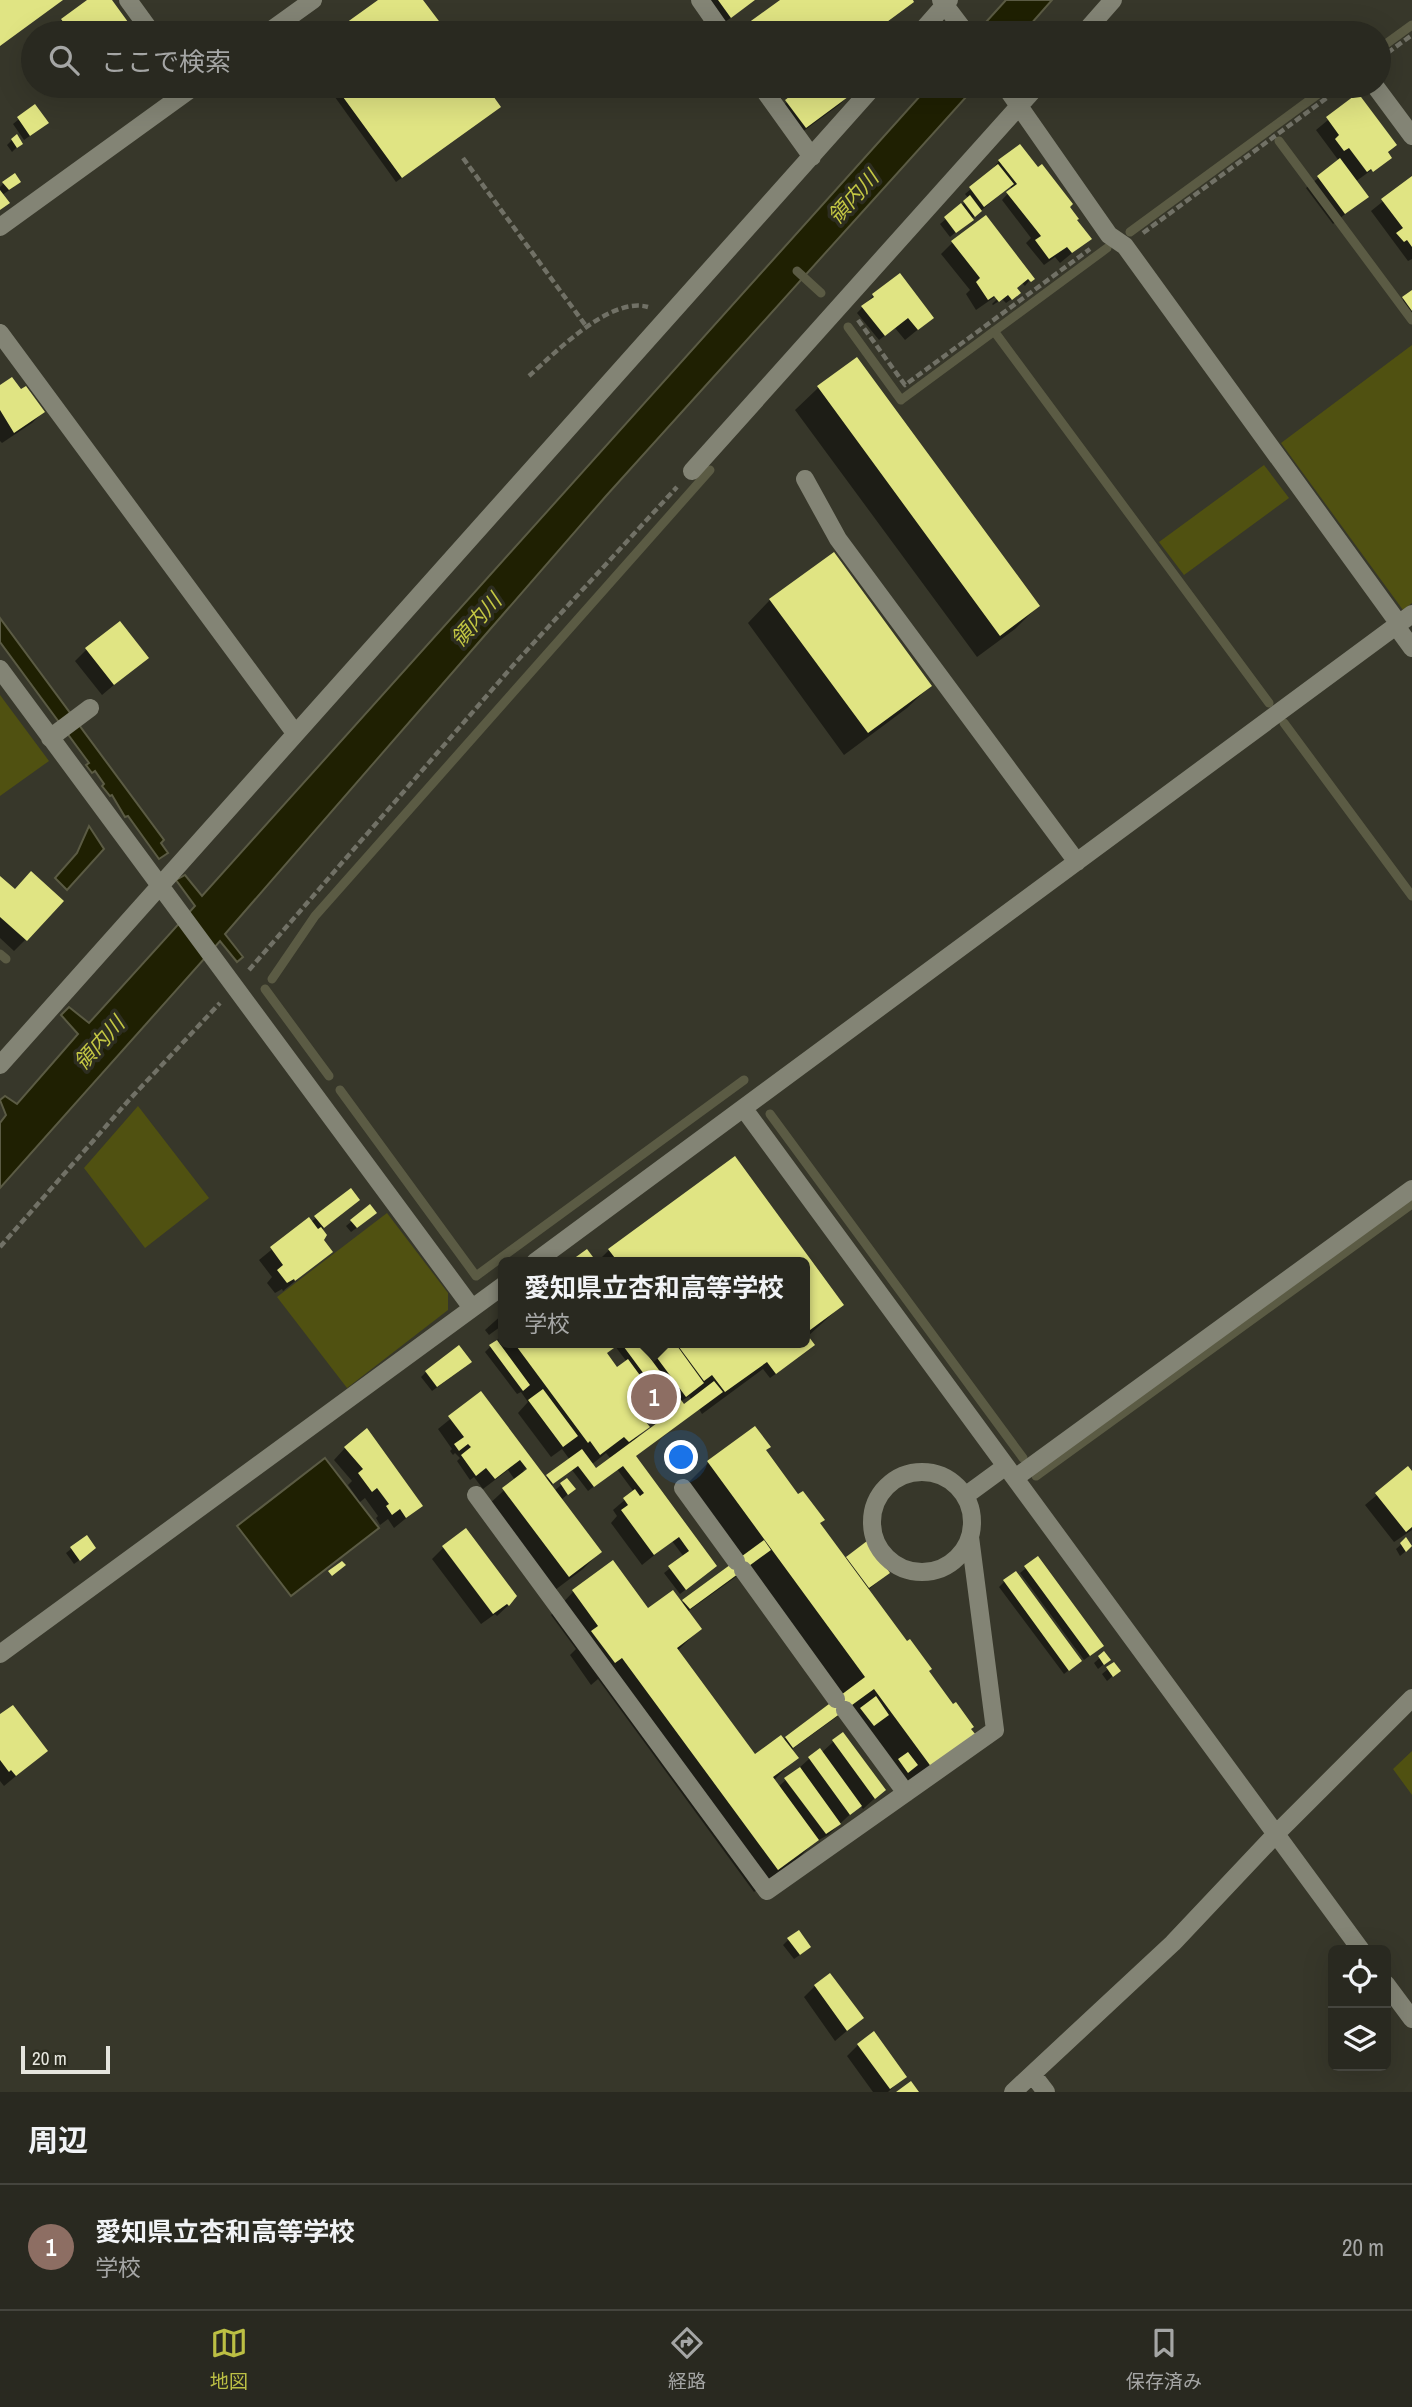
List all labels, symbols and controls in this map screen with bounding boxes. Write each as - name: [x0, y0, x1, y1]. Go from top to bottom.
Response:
- search box: [21, 21, 1391, 98]
- icon: search: [45, 41, 83, 79]
- text: ここで検索: [101, 44, 231, 79]
- water label: 領内川: [821, 162, 886, 230]
- water label: 領内川: [444, 585, 509, 653]
- water label: 領内川: [67, 1008, 132, 1076]
- popup: [498, 1257, 810, 1348]
- text: 愛知県立杏和高等学校: [524, 1270, 784, 1305]
- text: 学校: [524, 1308, 570, 1339]
- pin: 1: [631, 1371, 677, 1423]
- your location: [664, 1440, 698, 1474]
- map controls: [1328, 1945, 1391, 2071]
- button: locate: [1328, 1945, 1391, 2008]
- button: layers: [1328, 2008, 1391, 2071]
- scale bar: [21, 2043, 110, 2075]
- text: 20 m: [32, 2045, 67, 2071]
- text: 周辺: [28, 2120, 88, 2160]
- text: 愛知県立杏和高等学校: [95, 2214, 355, 2249]
- text: 1: [46, 2232, 56, 2263]
- text: 20 m: [1342, 2232, 1384, 2263]
- text: 学校: [95, 2252, 141, 2283]
- tab: 地図: [210, 2324, 248, 2394]
- tab: 経路: [668, 2324, 706, 2394]
- tab: 保存済み: [1126, 2324, 1202, 2394]

